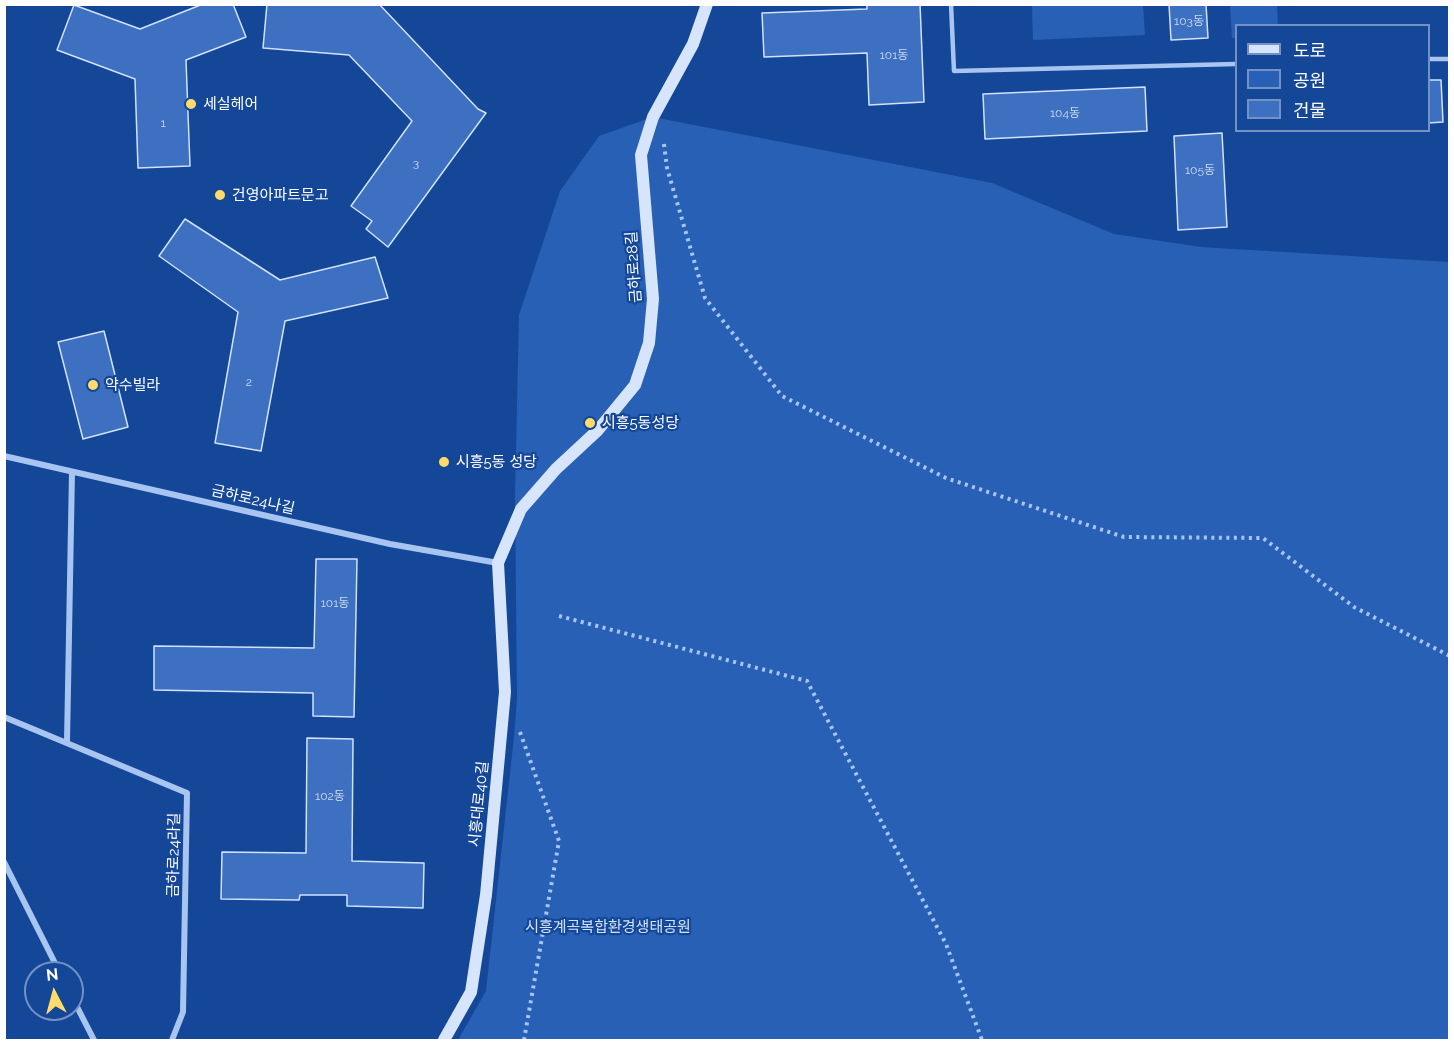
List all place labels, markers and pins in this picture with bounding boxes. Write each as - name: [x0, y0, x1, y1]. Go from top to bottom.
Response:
- place label: 세실헤어: [203, 95, 258, 113]
- marker: 세실헤어: [184, 97, 198, 111]
- place label: 건영아파트문고: [232, 186, 329, 204]
- marker: 건영아파트문고: [213, 188, 227, 202]
- place label: 약수빌라: [105, 376, 160, 394]
- marker: 약수빌라: [86, 378, 100, 392]
- place label: 시흥5동성당: [602, 414, 679, 432]
- marker: 시흥5동성당: [583, 416, 597, 430]
- place label: 시흥5동 성당: [456, 453, 537, 471]
- marker: 시흥5동 성당: [437, 455, 451, 469]

